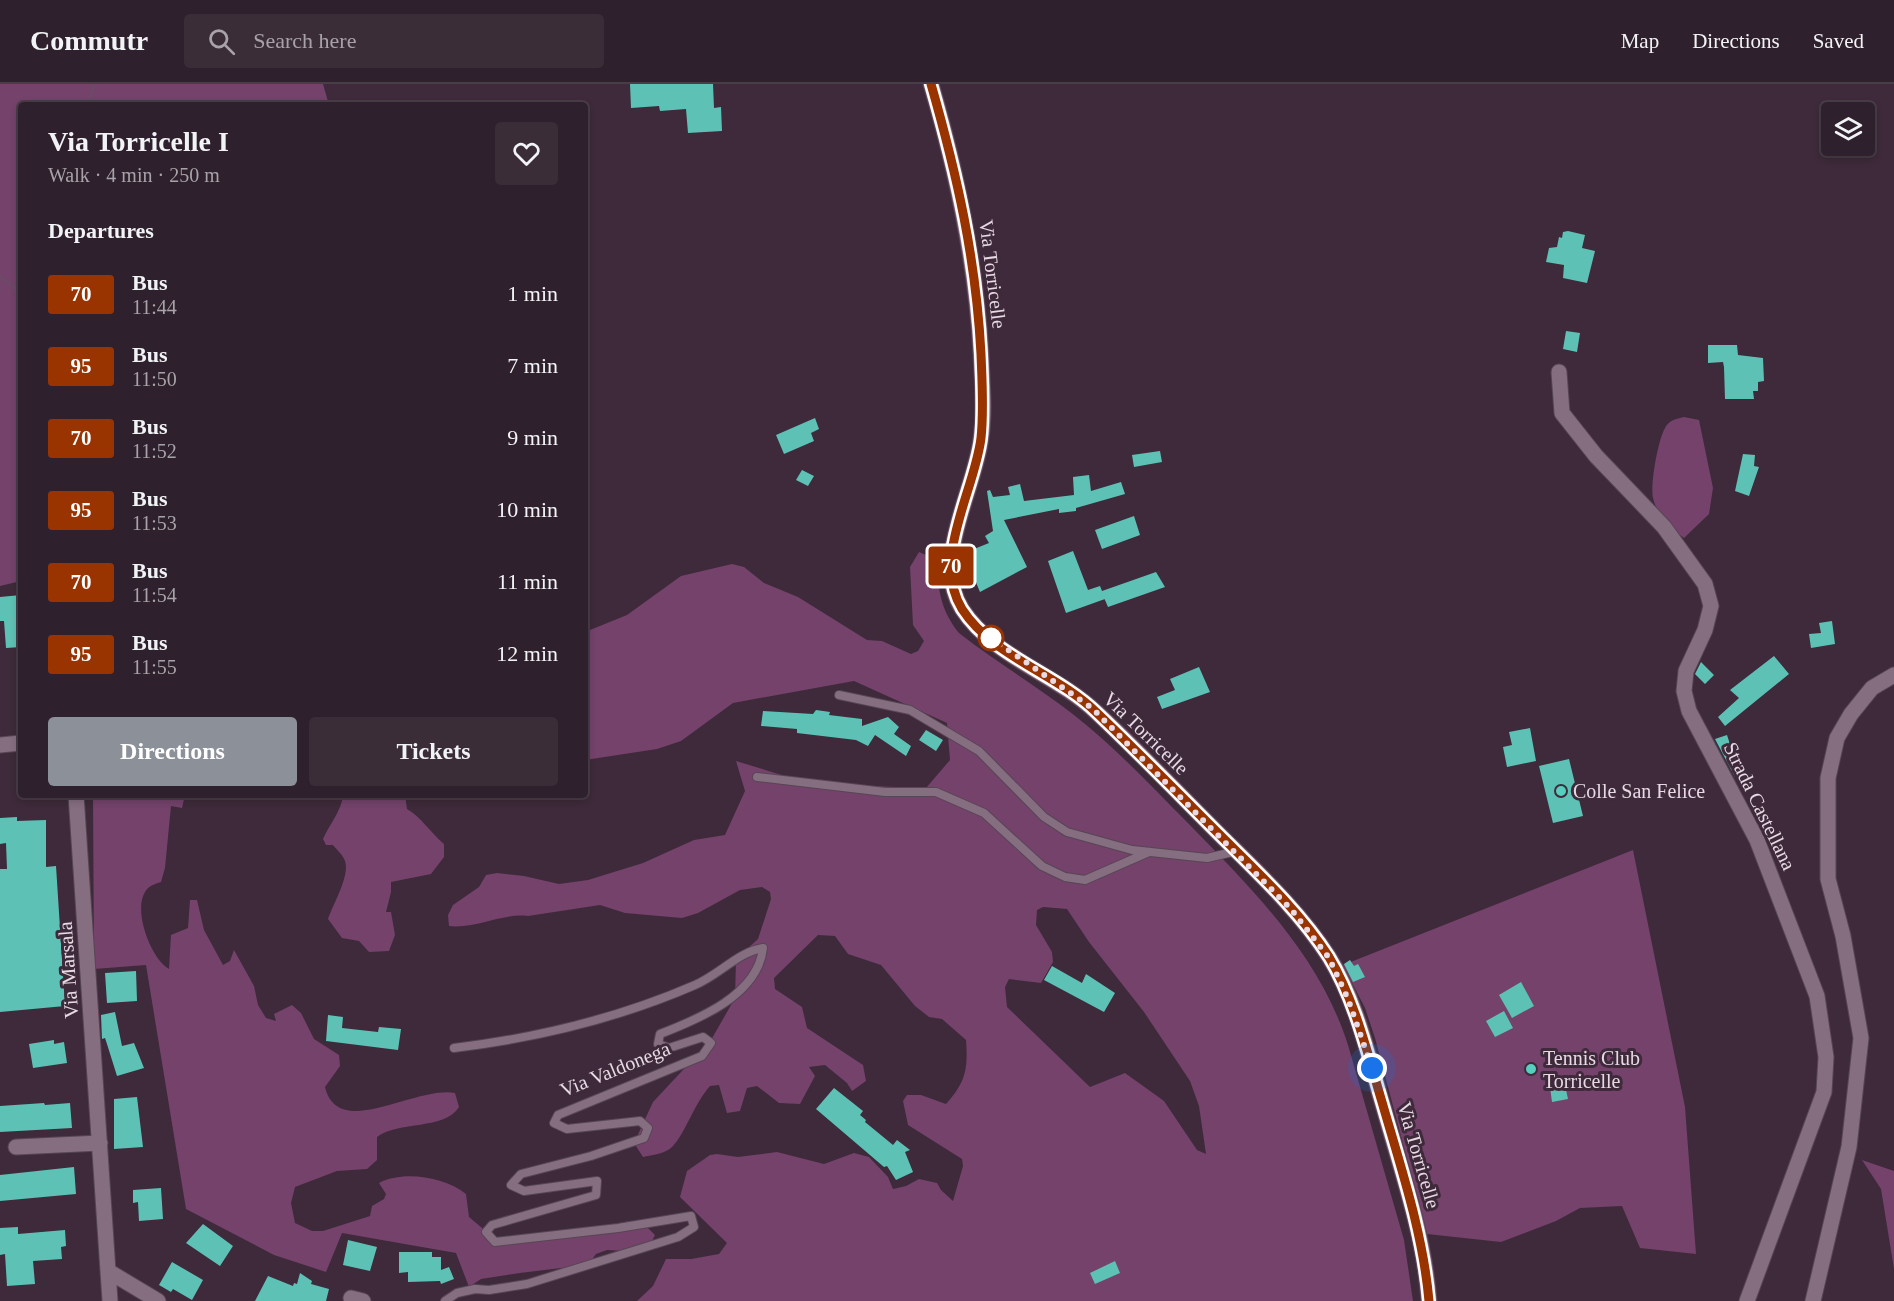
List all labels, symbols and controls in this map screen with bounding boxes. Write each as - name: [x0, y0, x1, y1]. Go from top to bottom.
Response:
- search box: [184, 14, 604, 68]
- text: Commutr: [30, 25, 148, 56]
- icon: search: [205, 25, 238, 58]
- text: Search here: [253, 28, 356, 53]
- text: Map: [1621, 29, 1659, 53]
- text: Directions: [1692, 29, 1780, 53]
- text: Saved: [1813, 29, 1864, 53]
- map controls: [1821, 102, 1875, 156]
- button: layers: [1821, 102, 1875, 156]
- button: heart: [495, 122, 558, 185]
- text: Via Torricelle I: [48, 126, 229, 157]
- text: Walk · 4 min · 250 m: [48, 164, 220, 186]
- text: Departures: [48, 218, 154, 243]
- street label: Via Torricelle: [975, 218, 1011, 330]
- text: Bus: [132, 270, 167, 295]
- text: 1 min: [507, 281, 558, 306]
- text: 70: [71, 282, 92, 306]
- text: 11:44: [132, 296, 177, 318]
- text: Bus: [132, 342, 167, 367]
- text: 7 min: [507, 353, 558, 378]
- text: 95: [71, 354, 92, 378]
- text: 11:50: [132, 368, 177, 390]
- text: Bus: [132, 414, 167, 439]
- text: 9 min: [507, 425, 558, 450]
- text: 70: [71, 426, 92, 450]
- text: 11:52: [132, 440, 177, 462]
- text: Bus: [132, 486, 167, 511]
- text: 10 min: [496, 497, 558, 522]
- text: 95: [71, 498, 92, 522]
- text: 11:53: [132, 512, 177, 534]
- line badge: 70: [924, 546, 978, 586]
- text: 70: [941, 554, 962, 578]
- text: Bus: [132, 558, 167, 583]
- text: 11 min: [497, 569, 558, 594]
- text: 70: [71, 570, 92, 594]
- text: 11:54: [132, 584, 177, 606]
- unlabelled marker: [978, 625, 1004, 651]
- text: Bus: [132, 630, 167, 655]
- text: 12 min: [496, 641, 558, 666]
- text: 95: [71, 642, 92, 666]
- text: 11:55: [132, 656, 177, 678]
- street label: Via Torricelle: [1099, 687, 1193, 779]
- button: Directions: [48, 717, 297, 786]
- button: Tickets: [309, 717, 558, 786]
- street label: Strada Castellana: [1720, 739, 1800, 874]
- place label: Colle San Felice: [1573, 780, 1705, 802]
- marker: Colle San Felice: [1554, 784, 1568, 798]
- street label: Via Marsala: [54, 921, 82, 1019]
- street label: Via Valdonega: [557, 1037, 674, 1102]
- place label: Tennis Club Torricelle: [1543, 1047, 1640, 1092]
- your location: [1357, 1053, 1387, 1083]
- marker: Tennis Club Torricelle: [1524, 1062, 1538, 1076]
- street label: Via Torricelle: [1393, 1099, 1445, 1211]

